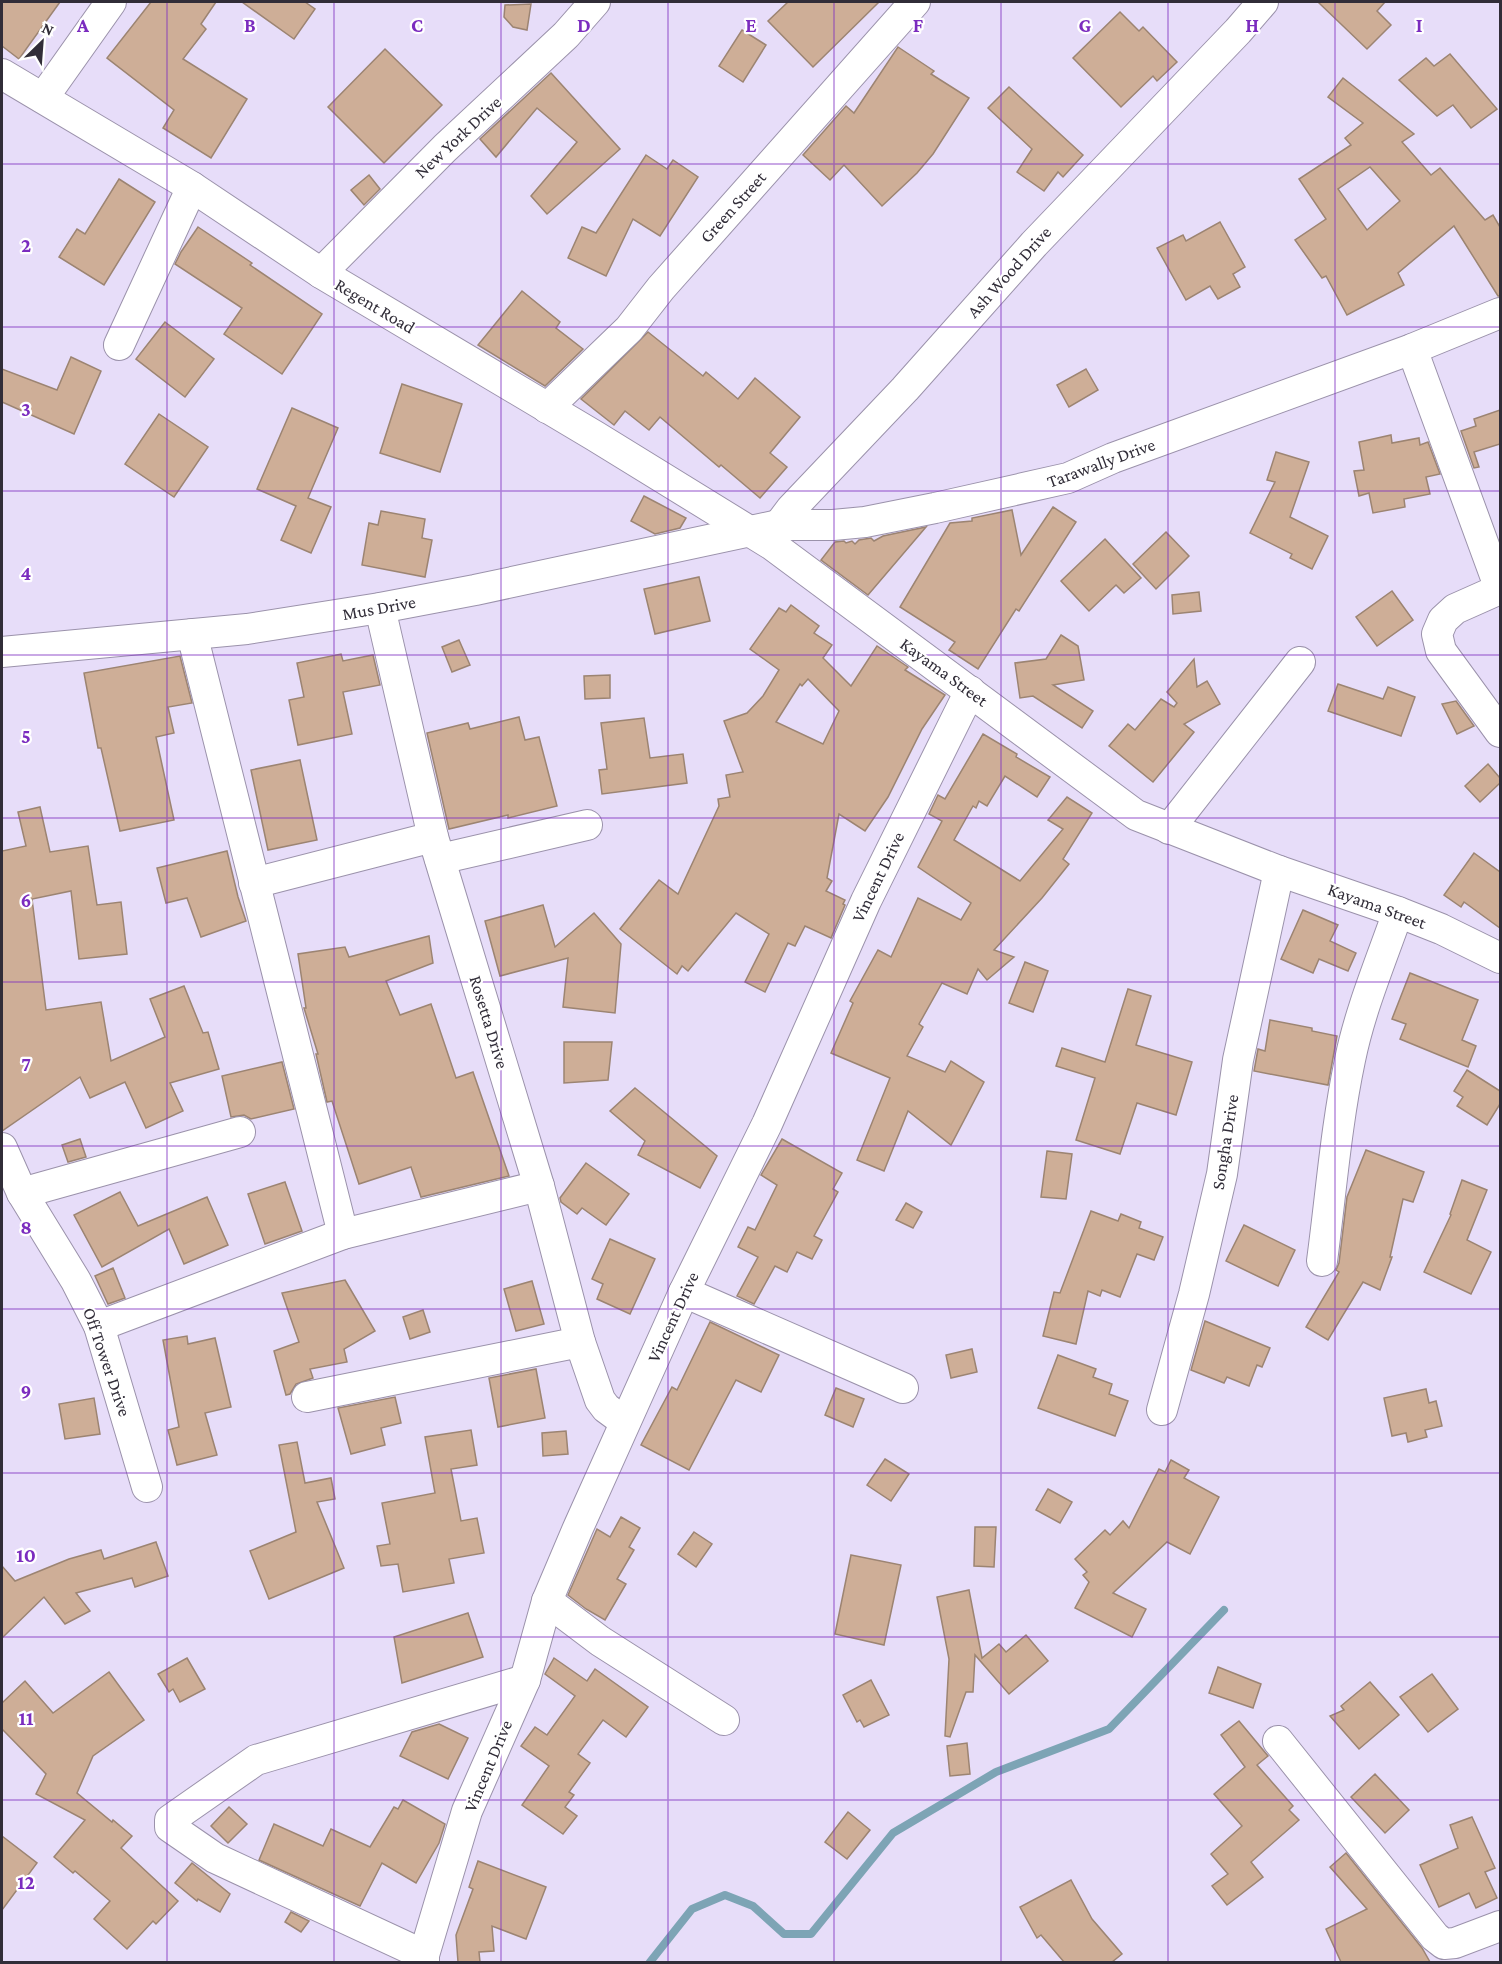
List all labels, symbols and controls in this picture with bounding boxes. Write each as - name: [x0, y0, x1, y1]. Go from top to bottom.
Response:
- north arrow: [12, 12, 72, 72]
- text: A: [76, 14, 90, 36]
- text: B: [244, 14, 256, 36]
- text: C: [411, 14, 423, 36]
- text: D: [577, 14, 591, 36]
- text: E: [745, 14, 757, 36]
- text: F: [913, 14, 924, 36]
- text: G: [1079, 14, 1092, 36]
- text: H: [1245, 14, 1259, 36]
- text: I: [1416, 14, 1423, 36]
- text: N: [40, 19, 57, 39]
- street label: New York Drive: [411, 92, 505, 182]
- street label: Green Street: [696, 167, 771, 247]
- street label: Ash Wood Drive: [963, 222, 1055, 322]
- text: 2: [21, 234, 31, 256]
- street label: Regent Road: [331, 274, 419, 338]
- text: 3: [21, 398, 31, 420]
- street label: Tarawally Drive: [1044, 434, 1158, 492]
- text: 4: [21, 562, 32, 584]
- street label: Mus Drive: [341, 592, 417, 624]
- street label: Kayama Street: [896, 634, 992, 711]
- text: 5: [21, 725, 31, 747]
- street label: Vincent Drive: [848, 829, 908, 925]
- street label: Kayama Street: [1325, 879, 1430, 933]
- text: 6: [21, 889, 31, 911]
- street label: Rosetta Drive: [465, 973, 513, 1071]
- text: 7: [21, 1053, 31, 1075]
- street label: Songha Drive: [1208, 1093, 1242, 1191]
- text: 8: [20, 1216, 32, 1238]
- street label: Vincent Drive: [643, 1268, 703, 1366]
- street label: Off Tower Drive: [79, 1305, 135, 1419]
- text: 9: [21, 1380, 31, 1402]
- text: 10: [16, 1544, 36, 1566]
- text: 11: [19, 1707, 34, 1729]
- street label: Vincent Drive: [460, 1717, 516, 1815]
- text: 12: [17, 1871, 35, 1893]

